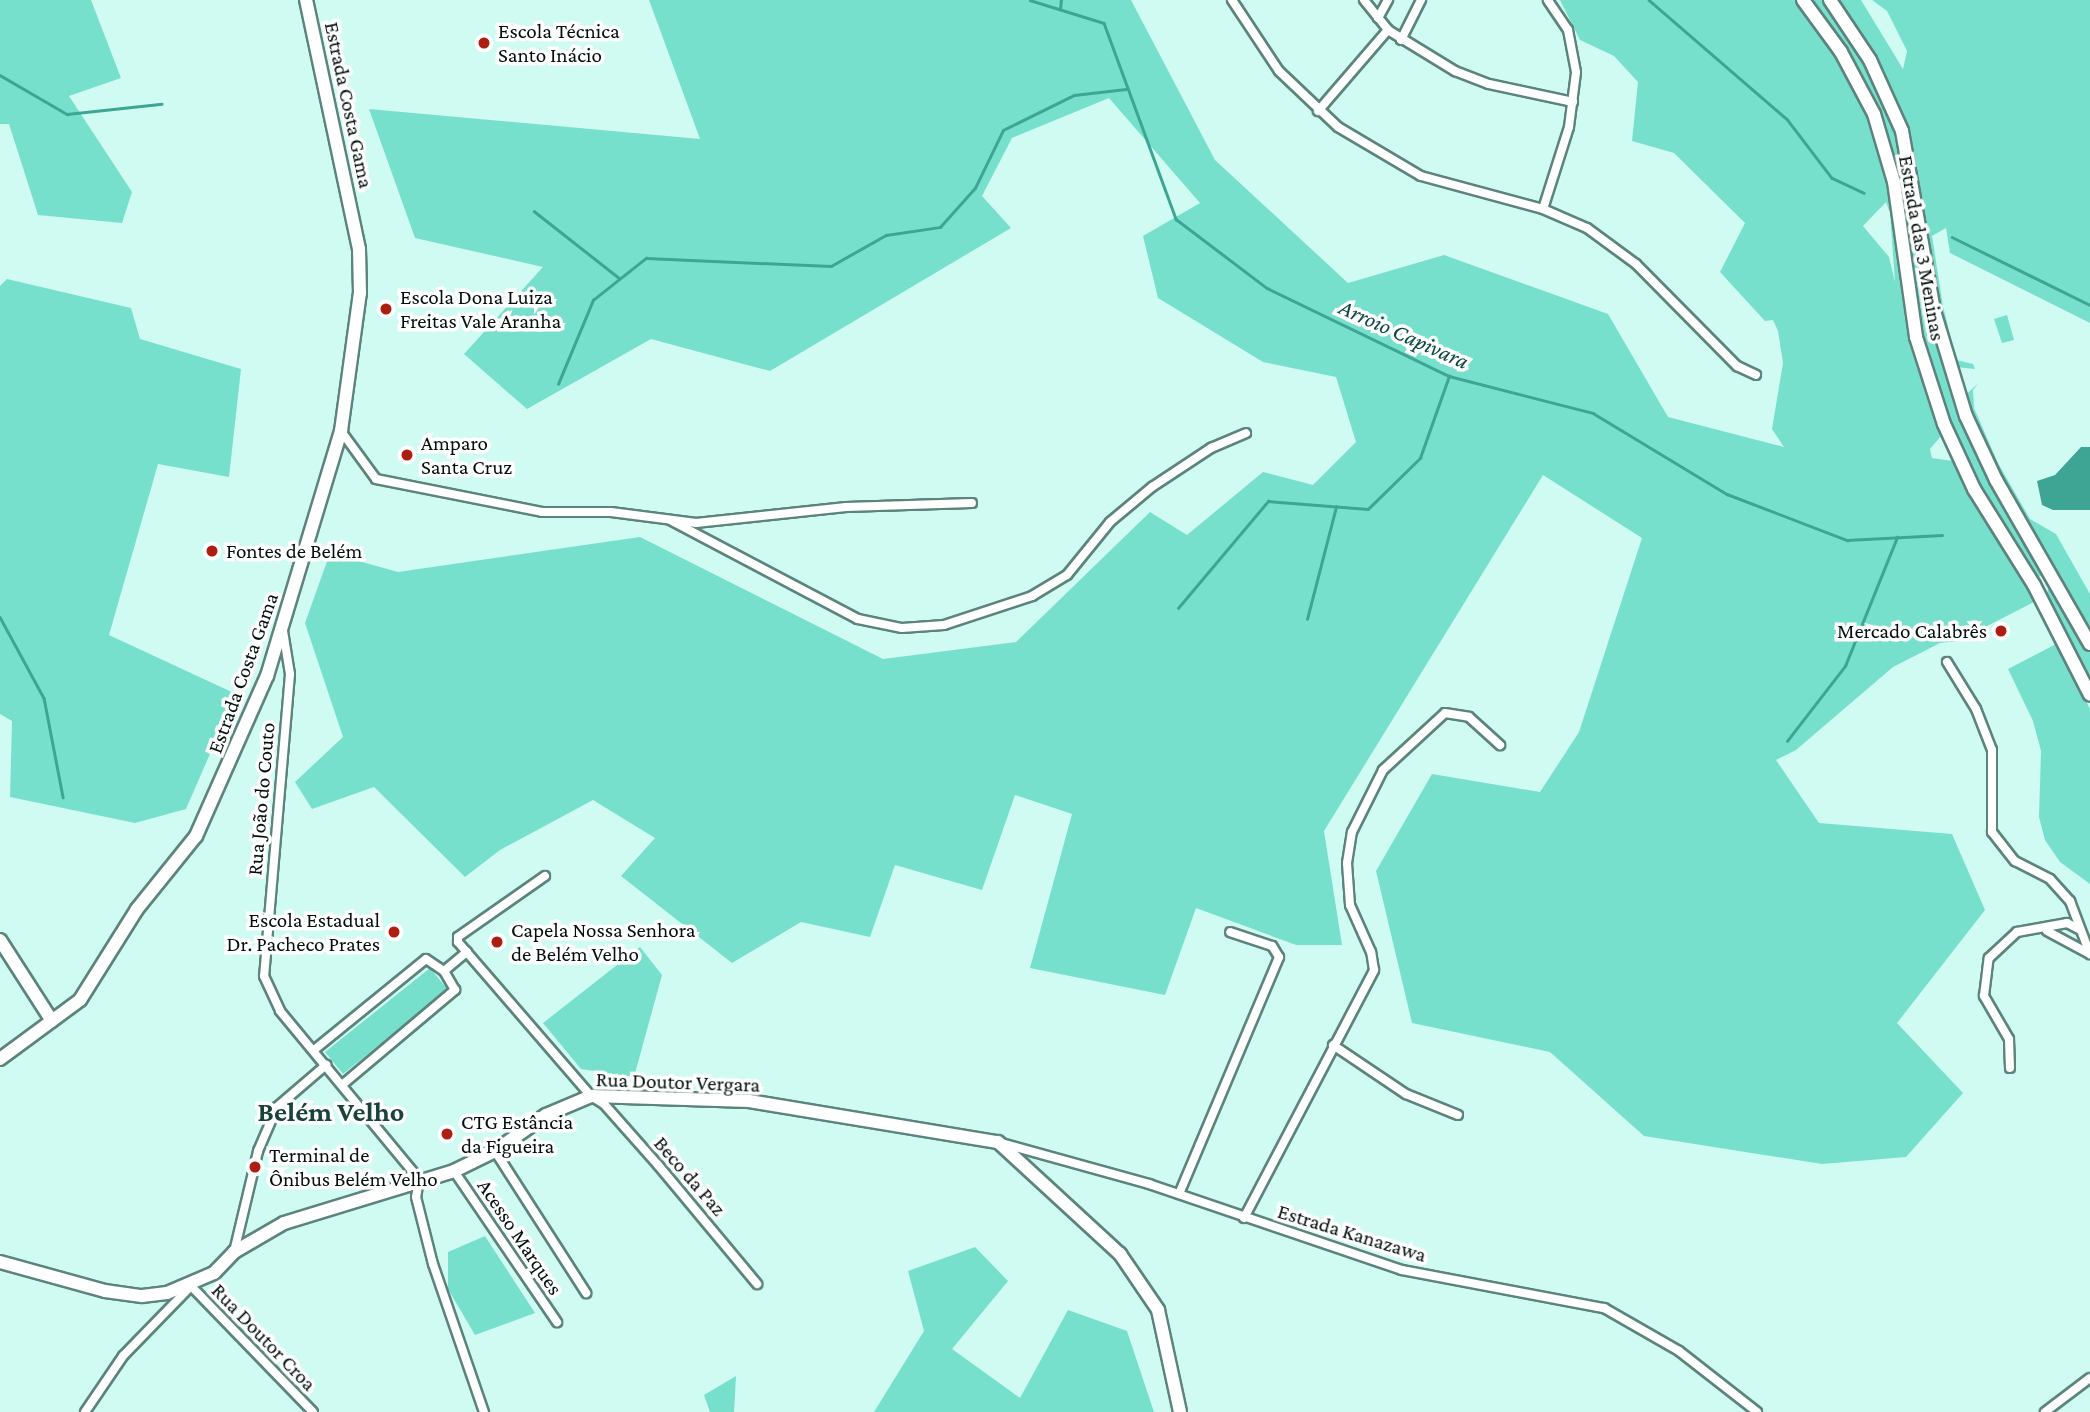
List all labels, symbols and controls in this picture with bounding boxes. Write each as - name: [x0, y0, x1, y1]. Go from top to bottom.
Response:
- place label: Escola Técnica Santo Inácio: [498, 18, 620, 68]
- street label: Estrada Costa Gama: [319, 20, 379, 190]
- marker: Escola Técnica Santo Inácio: [476, 35, 492, 51]
- street label: Estrada das 3 Meninas: [1893, 153, 1951, 343]
- place label: Escola Dona Luiza Freitas Vale Aranha: [400, 284, 561, 334]
- water label: Arroio Capivara: [1335, 293, 1473, 375]
- marker: Escola Dona Luiza Freitas Vale Aranha: [378, 301, 394, 317]
- place label: Amparo Santa Cruz: [421, 430, 512, 480]
- marker: Amparo Santa Cruz: [399, 447, 415, 463]
- place label: Fontes de Belém: [226, 538, 362, 564]
- marker: Fontes de Belém: [204, 543, 220, 559]
- street label: Estrada Costa Gama: [202, 589, 284, 757]
- place label: Mercado Calabrês: [1837, 618, 1987, 644]
- marker: Mercado Calabrês: [1993, 623, 2009, 639]
- street label: Rua João do Couto: [242, 722, 280, 876]
- place label: Escola Estadual Dr. Pacheco Prates: [227, 907, 380, 957]
- place label: Capela Nossa Senhora de Belém Velho: [511, 917, 695, 967]
- marker: Escola Estadual Dr. Pacheco Prates: [386, 924, 402, 940]
- marker: Capela Nossa Senhora de Belém Velho: [489, 934, 505, 950]
- street label: Rua Doutor Vergara: [595, 1067, 761, 1097]
- district label: Belém Velho: [258, 1095, 404, 1129]
- place label: CTG Estância da Figueira: [461, 1109, 573, 1159]
- marker: CTG Estância da Figueira: [439, 1126, 455, 1142]
- street label: Beco da Paz: [649, 1131, 731, 1221]
- place label: Terminal de Ônibus Belém Velho: [269, 1142, 438, 1192]
- marker: Terminal de Ônibus Belém Velho: [247, 1159, 263, 1175]
- street label: Acesso Marques: [472, 1174, 568, 1300]
- street label: Estrada Kanazawa: [1275, 1198, 1429, 1268]
- street label: Rua Doutor Croa: [206, 1278, 322, 1396]

